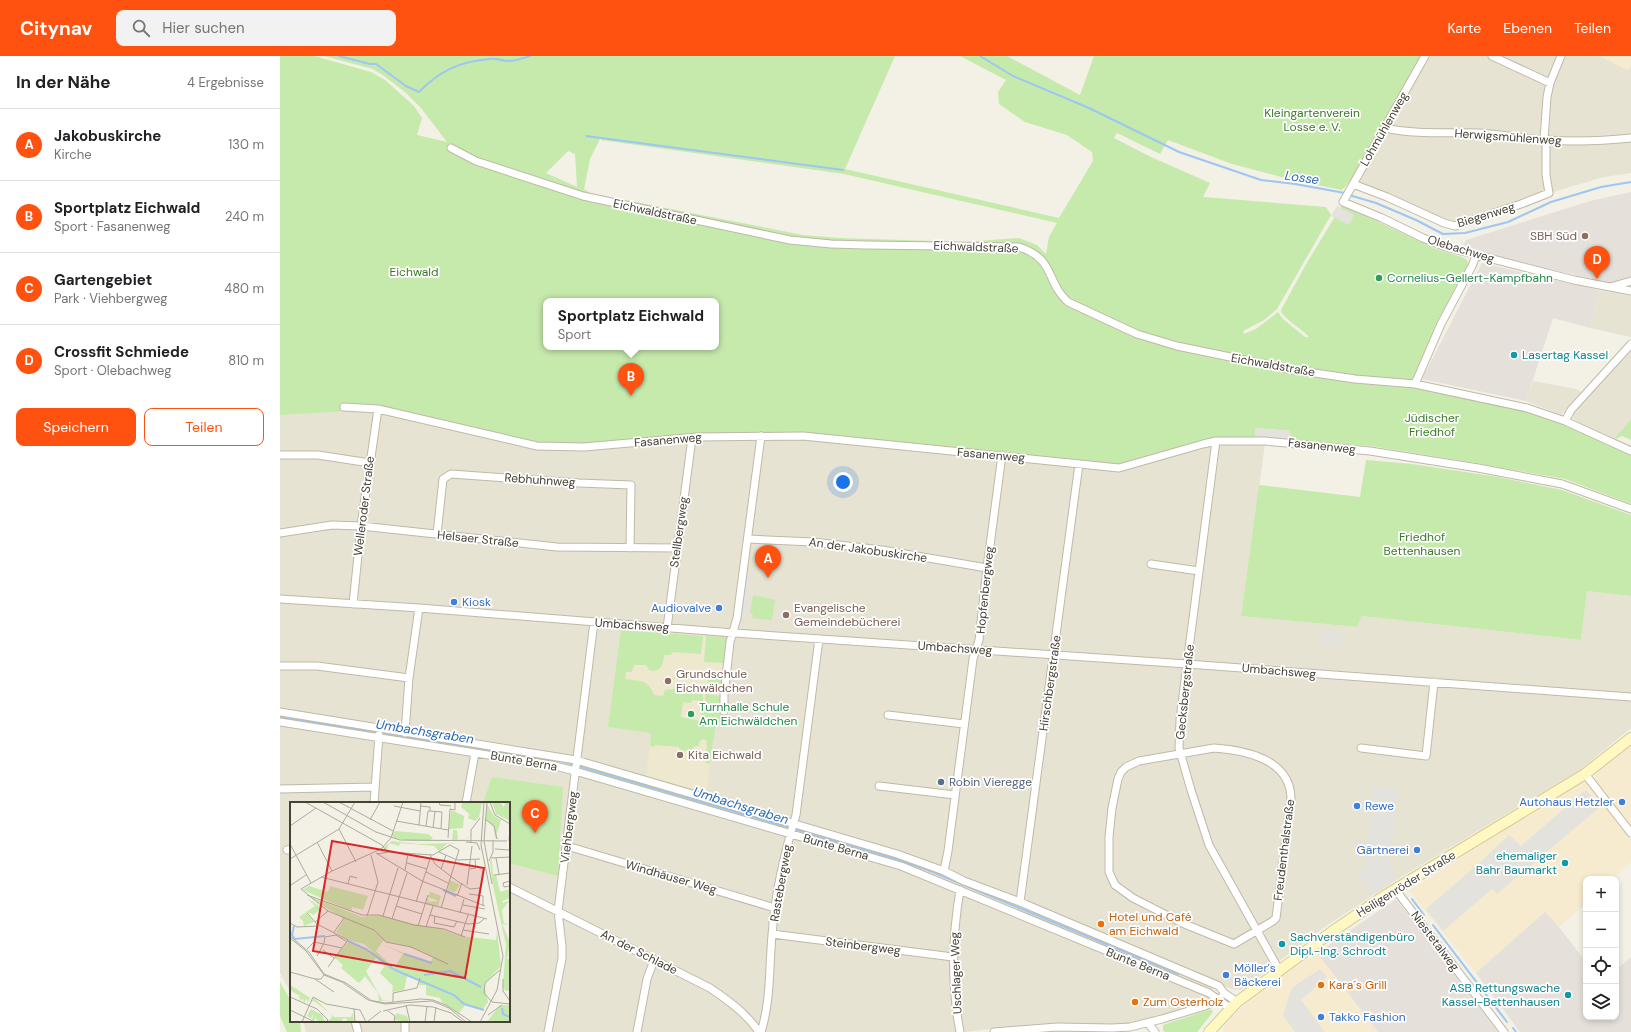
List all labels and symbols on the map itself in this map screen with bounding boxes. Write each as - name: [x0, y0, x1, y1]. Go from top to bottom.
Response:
- street label: Lohmühlenweg: [1356, 89, 1412, 169]
- park label: Kleingartenverein Losse e. V.: [1264, 105, 1360, 135]
- street label: Herwigsmühlenweg: [1454, 125, 1562, 149]
- water label: Losse: [1284, 167, 1320, 188]
- street label: Eichwaldstraße: [612, 195, 698, 229]
- street label: Biegenweg: [1455, 199, 1517, 231]
- place label: SBH Süd: [1530, 228, 1577, 244]
- street label: Olebachweg: [1426, 231, 1497, 267]
- marker: SBH Süd: [1580, 231, 1590, 241]
- street label: Eichwaldstraße: [933, 238, 1019, 256]
- pin: D: [1584, 246, 1610, 279]
- park label: Eichwald: [389, 264, 439, 280]
- place label: Cornelius-Gellert-Kampfbahn: [1387, 270, 1553, 286]
- marker: Cornelius-Gellert-Kampfbahn: [1374, 273, 1384, 283]
- place label: Lasertag Kassel: [1522, 347, 1608, 363]
- street label: Eichwaldstraße: [1230, 350, 1316, 380]
- marker: Lasertag Kassel: [1509, 350, 1519, 360]
- pin: B: [618, 363, 644, 396]
- park label: Jüdischer Friedhof: [1405, 410, 1460, 440]
- street label: Fasanenweg: [633, 429, 703, 451]
- street label: Fasanenweg: [1287, 434, 1357, 458]
- street label: Fasanenweg: [956, 444, 1026, 466]
- street label: Welleroder Straße: [350, 455, 378, 557]
- street label: Rebhuhnweg: [504, 470, 576, 490]
- your location: [833, 472, 853, 492]
- street label: Stellbergweg: [666, 495, 692, 568]
- street label: Helsaer Straße: [436, 527, 520, 551]
- park label: Friedhof Bettenhausen: [1384, 529, 1461, 559]
- street label: An der Jakobuskirche: [808, 534, 928, 566]
- pin: A: [755, 545, 781, 578]
- street label: Hopfenbergweg: [972, 545, 998, 635]
- place label: Kiosk: [462, 594, 491, 610]
- marker: Kiosk: [449, 597, 459, 607]
- place label: Audiovalve: [651, 600, 711, 616]
- place label: Evangelische Gemeindebücherei: [794, 600, 901, 630]
- marker: Audiovalve: [714, 603, 724, 613]
- marker: Evangelische Gemeindebücherei: [781, 610, 791, 620]
- street label: Umbachsweg: [594, 614, 670, 636]
- street label: Hirschbergstraße: [1035, 634, 1065, 732]
- street label: Umbachsweg: [917, 637, 993, 659]
- street label: Gecksbergstraße: [1172, 643, 1198, 740]
- street label: Umbachsweg: [1241, 660, 1317, 682]
- place label: Grundschule Eichwäldchen: [676, 666, 753, 696]
- marker: Grundschule Eichwäldchen: [663, 676, 673, 686]
- place label: Turnhalle Schule Am Eichwäldchen: [699, 699, 798, 729]
- marker: Turnhalle Schule Am Eichwäldchen: [686, 709, 696, 719]
- water label: Umbachsgraben: [375, 715, 475, 748]
- street label: Bunte Berna: [489, 747, 559, 775]
- place label: Kita Eichwald: [688, 747, 761, 763]
- marker: Kita Eichwald: [675, 750, 685, 760]
- place label: Robin Vieregge: [949, 774, 1032, 790]
- marker: Robin Vieregge: [936, 777, 946, 787]
- water label: Umbachsgraben: [691, 783, 791, 828]
- street label: Viehbergweg: [557, 790, 581, 864]
- place label: Autohaus Hetzler: [1519, 794, 1615, 810]
- marker: Autohaus Hetzler: [1617, 797, 1627, 807]
- street label: Freudenthalstraße: [1270, 798, 1298, 902]
- place label: Rewe: [1365, 798, 1394, 814]
- pin: C: [522, 800, 548, 833]
- marker: Rewe: [1352, 801, 1362, 811]
- inset map: [290, 802, 510, 1022]
- street label: Bunte Berna: [801, 830, 871, 864]
- place label: Gärtnerei: [1357, 842, 1409, 858]
- street label: Rastebergweg: [766, 843, 796, 923]
- marker: Gärtnerei: [1412, 845, 1422, 855]
- street label: Heiligenröder Straße: [1353, 847, 1459, 921]
- place label: ehemaliger Bahr Baumarkt: [1476, 848, 1558, 878]
- street label: Windhäuser Weg: [624, 856, 719, 898]
- marker: ehemaliger Bahr Baumarkt: [1560, 858, 1570, 868]
- street label: Niestetalweg: [1407, 908, 1463, 974]
- place label: Hotel und Café am Eichwald: [1109, 909, 1192, 939]
- marker: Hotel und Café am Eichwald: [1096, 919, 1106, 929]
- street label: An der Schlade: [598, 926, 680, 978]
- place label: Sachverständigenbüro Dipl.-Ing. Schrodt: [1290, 929, 1415, 959]
- street label: Uschlager Weg: [947, 931, 965, 1014]
- street label: Steinbergweg: [824, 933, 902, 959]
- marker: Sachverständigenbüro Dipl.-Ing. Schrodt: [1277, 939, 1287, 949]
- street label: Bunte Berna: [1104, 944, 1172, 984]
- place label: Möller's Bäckerei: [1234, 960, 1281, 990]
- marker: Möller's Bäckerei: [1221, 970, 1231, 980]
- place label: Kara´s Grill: [1329, 977, 1387, 993]
- marker: Kara´s Grill: [1316, 980, 1326, 990]
- place label: ASB Rettungswache Kassel-Bettenhausen: [1442, 980, 1560, 1010]
- marker: ASB Rettungswache Kassel-Bettenhausen: [1563, 990, 1573, 1000]
- place label: Zum Osterholz: [1143, 994, 1223, 1010]
- marker: Zum Osterholz: [1130, 997, 1140, 1007]
- place label: Takko Fashion: [1329, 1009, 1406, 1025]
- marker: Takko Fashion: [1316, 1012, 1326, 1022]

